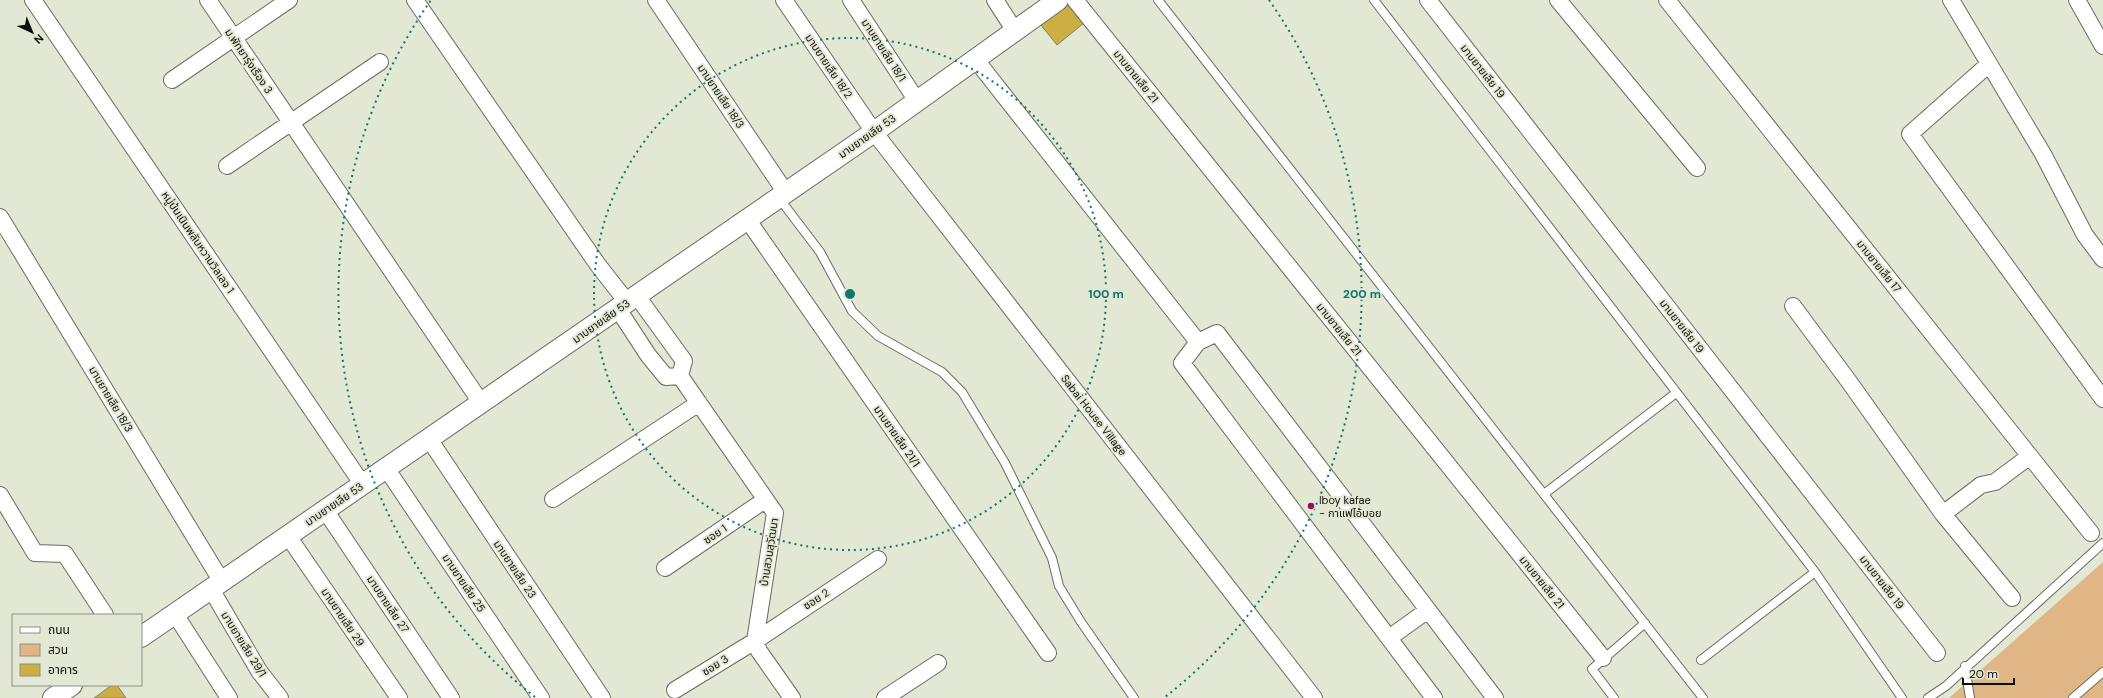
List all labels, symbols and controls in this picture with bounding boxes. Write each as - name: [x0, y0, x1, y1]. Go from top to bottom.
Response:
- north arrow: [12, 12, 52, 52]
- street label: มาบยายเลีย 18/1: [859, 16, 909, 84]
- street label: ม.พัทยารุ่งเรือง 3: [222, 26, 276, 96]
- text: N: [31, 31, 47, 47]
- street label: มาบยายเลีย 18/2: [802, 31, 856, 101]
- street label: มาบยายเลีย 19: [1458, 41, 1508, 101]
- street label: มาบยายเลีย 21: [1110, 47, 1162, 105]
- street label: มาบยายเลีย 18/3: [694, 61, 748, 131]
- street label: มาบยายเลีย 53: [835, 111, 899, 161]
- street label: หมู่บ้นเนินพลับหวานวิลเลจ 1: [159, 188, 237, 296]
- street label: มาบยายเลีย 17: [1854, 237, 1905, 295]
- text: 100 m: [1088, 286, 1124, 302]
- text: 200 m: [1343, 286, 1381, 302]
- centre of rings: [843, 287, 857, 301]
- street label: มาบยายเลีย 53: [569, 296, 633, 346]
- street label: มาบยายเลีย 19: [1657, 296, 1707, 356]
- street label: มาบยายเลีย 21: [1313, 300, 1365, 358]
- street label: มาบยายเลีย 18/3: [86, 364, 136, 434]
- street label: Sabai House Village: [1058, 372, 1130, 458]
- street label: มาบยายเลีย 21/1: [871, 403, 923, 469]
- street label: มาบยายเลีย 53: [302, 479, 366, 529]
- place label: Iboy kafae - กาแฟไอ้บอย: [1319, 493, 1382, 520]
- marker: Iboy kafae - กาแฟไอ้บอย: [1306, 501, 1316, 511]
- street label: บ้านสวนสุวัฒนา: [757, 517, 781, 587]
- street label: ซอย 1: [701, 521, 729, 547]
- street label: มาบยายเลีย 23: [490, 537, 540, 601]
- street label: มาบยายเลีย 25: [439, 551, 489, 615]
- street label: มาบยายเลีย 19: [1857, 552, 1907, 612]
- street label: มาบยายเลีย 21: [1516, 553, 1568, 611]
- street label: มาบยายเลีย 27: [364, 573, 412, 635]
- street label: มาบยายเลีย 29: [318, 585, 368, 649]
- street label: ซอย 2: [800, 585, 832, 613]
- street label: มาบยายเลีย 29/1: [218, 609, 270, 679]
- legend: [12, 614, 142, 686]
- text: ถนน: [48, 622, 70, 638]
- text: สวน: [48, 642, 68, 658]
- street label: ซอย 3: [699, 652, 731, 678]
- scale bar: [1963, 660, 2014, 686]
- text: อาคาร: [48, 662, 78, 678]
- text: 20 m: [1969, 666, 1998, 682]

